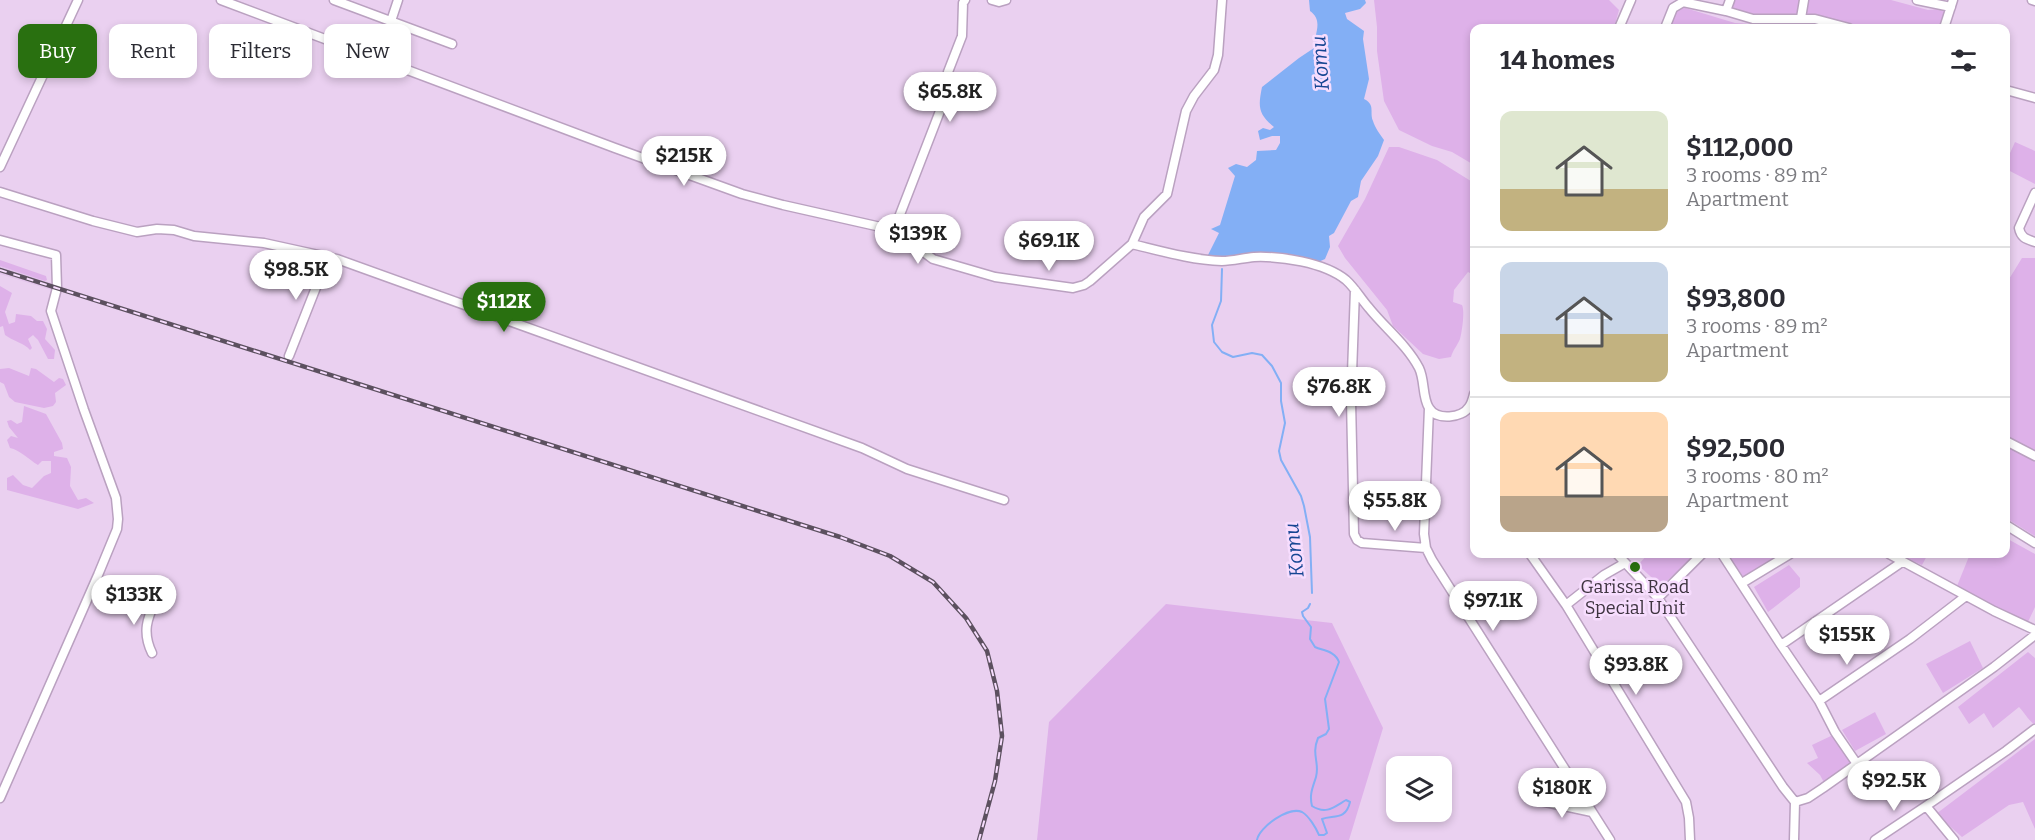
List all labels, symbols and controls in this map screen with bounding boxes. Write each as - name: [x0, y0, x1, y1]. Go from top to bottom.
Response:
- chip: Buy: [18, 24, 97, 78]
- chip: Rent: [109, 24, 197, 78]
- chip: Filters: [209, 24, 312, 78]
- chip: New: [324, 24, 411, 78]
- water label: Komu: [1306, 35, 1334, 91]
- icon: filters: [1947, 44, 1980, 77]
- text: 14 homes: [1500, 45, 1615, 76]
- pin: $65.8K: [901, 72, 999, 123]
- text: $65.8K: [918, 79, 982, 103]
- text: $112,000: [1686, 132, 1794, 163]
- icon: home: [1548, 135, 1620, 207]
- pin: $215K: [642, 136, 726, 187]
- text: $215K: [655, 143, 713, 167]
- text: 3 rooms · 89 m²: [1686, 163, 1828, 187]
- text: Apartment: [1686, 187, 1789, 211]
- pin: $139K: [876, 214, 960, 265]
- text: $139K: [889, 221, 947, 245]
- pin: $69.1K: [1000, 221, 1098, 272]
- text: $69.1K: [1018, 228, 1080, 252]
- pin: $98.5K: [247, 250, 345, 301]
- text: $98.5K: [263, 257, 329, 281]
- pin: $112K: [462, 282, 546, 333]
- text: $93,800: [1686, 283, 1786, 314]
- icon: home: [1548, 286, 1620, 358]
- text: $112K: [477, 289, 531, 313]
- text: 3 rooms · 89 m²: [1686, 314, 1828, 338]
- text: Apartment: [1686, 338, 1789, 362]
- pin: $76.8K: [1290, 367, 1388, 418]
- text: $76.8K: [1307, 374, 1371, 398]
- text: $92,500: [1686, 433, 1785, 464]
- icon: home: [1548, 436, 1620, 508]
- text: 3 rooms · 80 m²: [1686, 464, 1829, 488]
- pin: $55.8K: [1346, 481, 1444, 532]
- text: $55.8K: [1363, 488, 1427, 512]
- text: Apartment: [1686, 488, 1789, 512]
- water label: Komu: [1279, 522, 1309, 578]
- marker: Garissa Road Special Unit: [1628, 560, 1642, 574]
- pin: $133K: [92, 575, 176, 626]
- place label: Garissa Road Special Unit: [1581, 576, 1690, 619]
- pin: $97.1K: [1444, 581, 1542, 632]
- text: $133K: [105, 582, 163, 606]
- text: $97.1K: [1463, 588, 1523, 612]
- pin: $155K: [1805, 615, 1889, 666]
- text: $155K: [1819, 622, 1875, 646]
- pin: $93.8K: [1587, 645, 1685, 696]
- text: $93.8K: [1604, 652, 1668, 676]
- map controls: [1386, 756, 1452, 822]
- button: layers: [1386, 756, 1452, 822]
- pin: $92.5K: [1845, 761, 1943, 812]
- pin: $180K: [1520, 768, 1604, 819]
- text: $92.5K: [1861, 768, 1927, 792]
- text: $180K: [1532, 775, 1592, 799]

